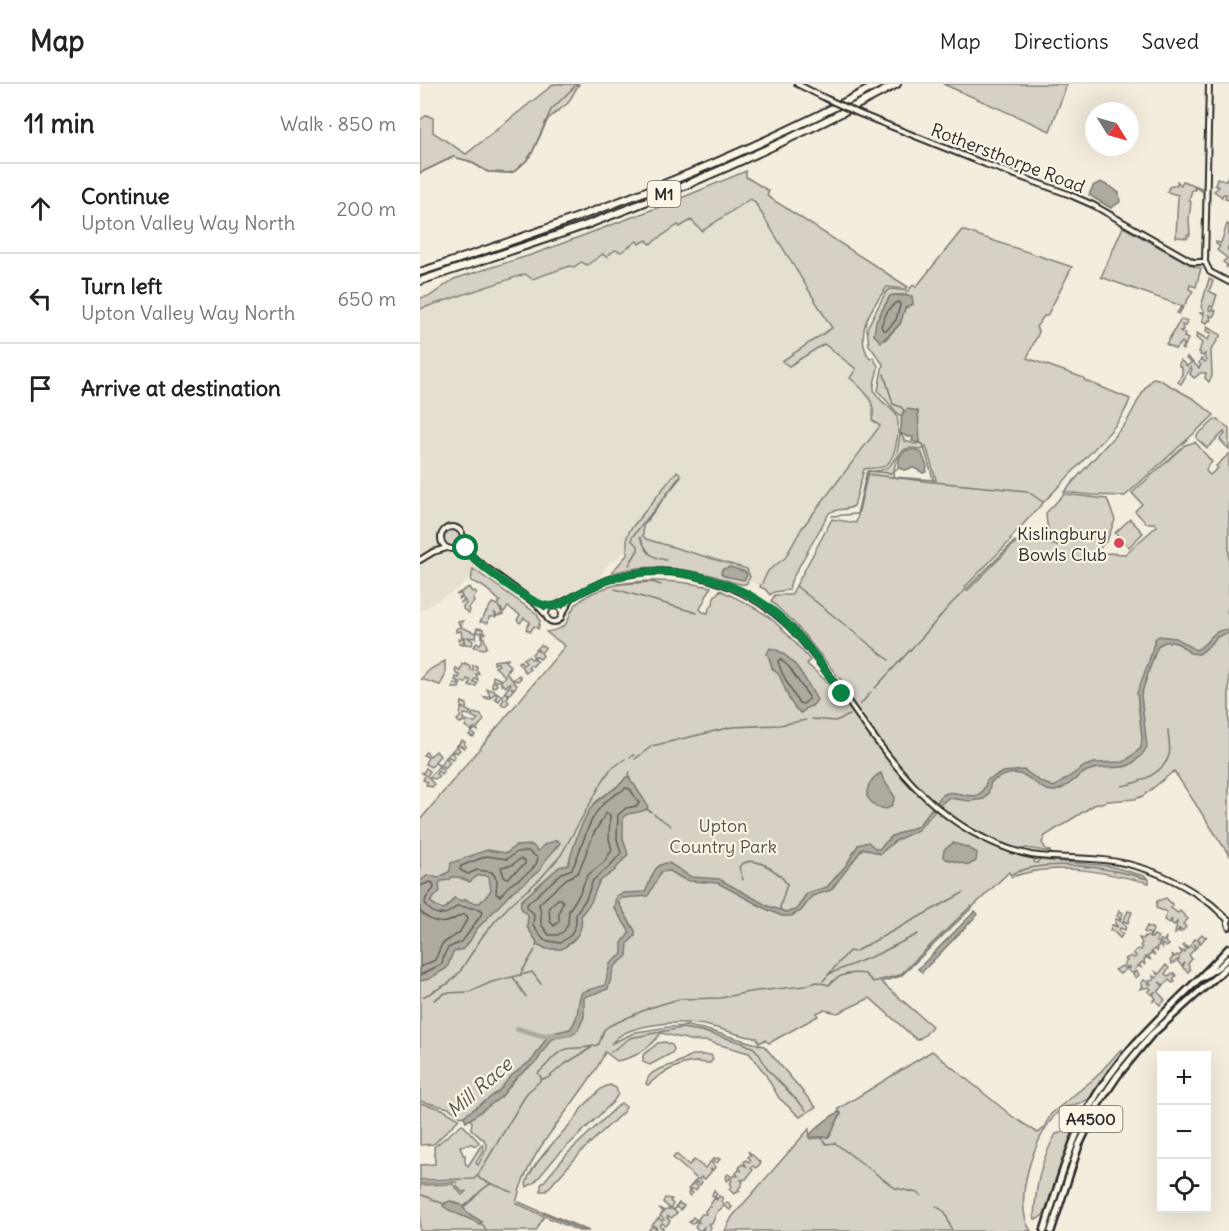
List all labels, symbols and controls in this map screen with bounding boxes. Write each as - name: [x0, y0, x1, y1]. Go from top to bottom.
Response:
- text: Map: [30, 23, 84, 59]
- text: Map: [940, 28, 981, 55]
- text: Directions: [1014, 28, 1108, 55]
- text: Saved: [1141, 28, 1199, 55]
- north arrow: [1085, 102, 1139, 156]
- text: 11 min: [24, 107, 95, 140]
- text: Walk · 850 m: [280, 111, 396, 136]
- street label: Rothersthorpe Road: [928, 118, 1089, 198]
- road number: M1: [648, 181, 680, 207]
- text: Continue: [81, 182, 170, 210]
- icon: ahead: [24, 192, 57, 225]
- text: 200 m: [336, 196, 396, 221]
- text: Upton Valley Way North: [81, 210, 295, 235]
- text: Turn left: [81, 272, 162, 300]
- icon: left: [24, 282, 57, 315]
- text: 650 m: [338, 286, 396, 311]
- text: Upton Valley Way North: [81, 300, 295, 325]
- icon: arrive: [24, 372, 57, 405]
- text: Arrive at destination: [81, 374, 281, 402]
- place label: Kislingbury Bowls Club: [1017, 522, 1107, 566]
- route start: [452, 534, 478, 560]
- marker: Kislingbury Bowls Club: [1112, 536, 1126, 550]
- route end: [828, 680, 854, 706]
- park label: Upton Country Park: [669, 814, 777, 858]
- water label: Mill Race: [441, 1051, 518, 1122]
- map controls: [1157, 1051, 1211, 1213]
- button: +: [1157, 1051, 1211, 1105]
- button: −: [1157, 1105, 1211, 1159]
- road number: A4500: [1060, 1106, 1122, 1132]
- button: locate: [1157, 1159, 1211, 1213]

